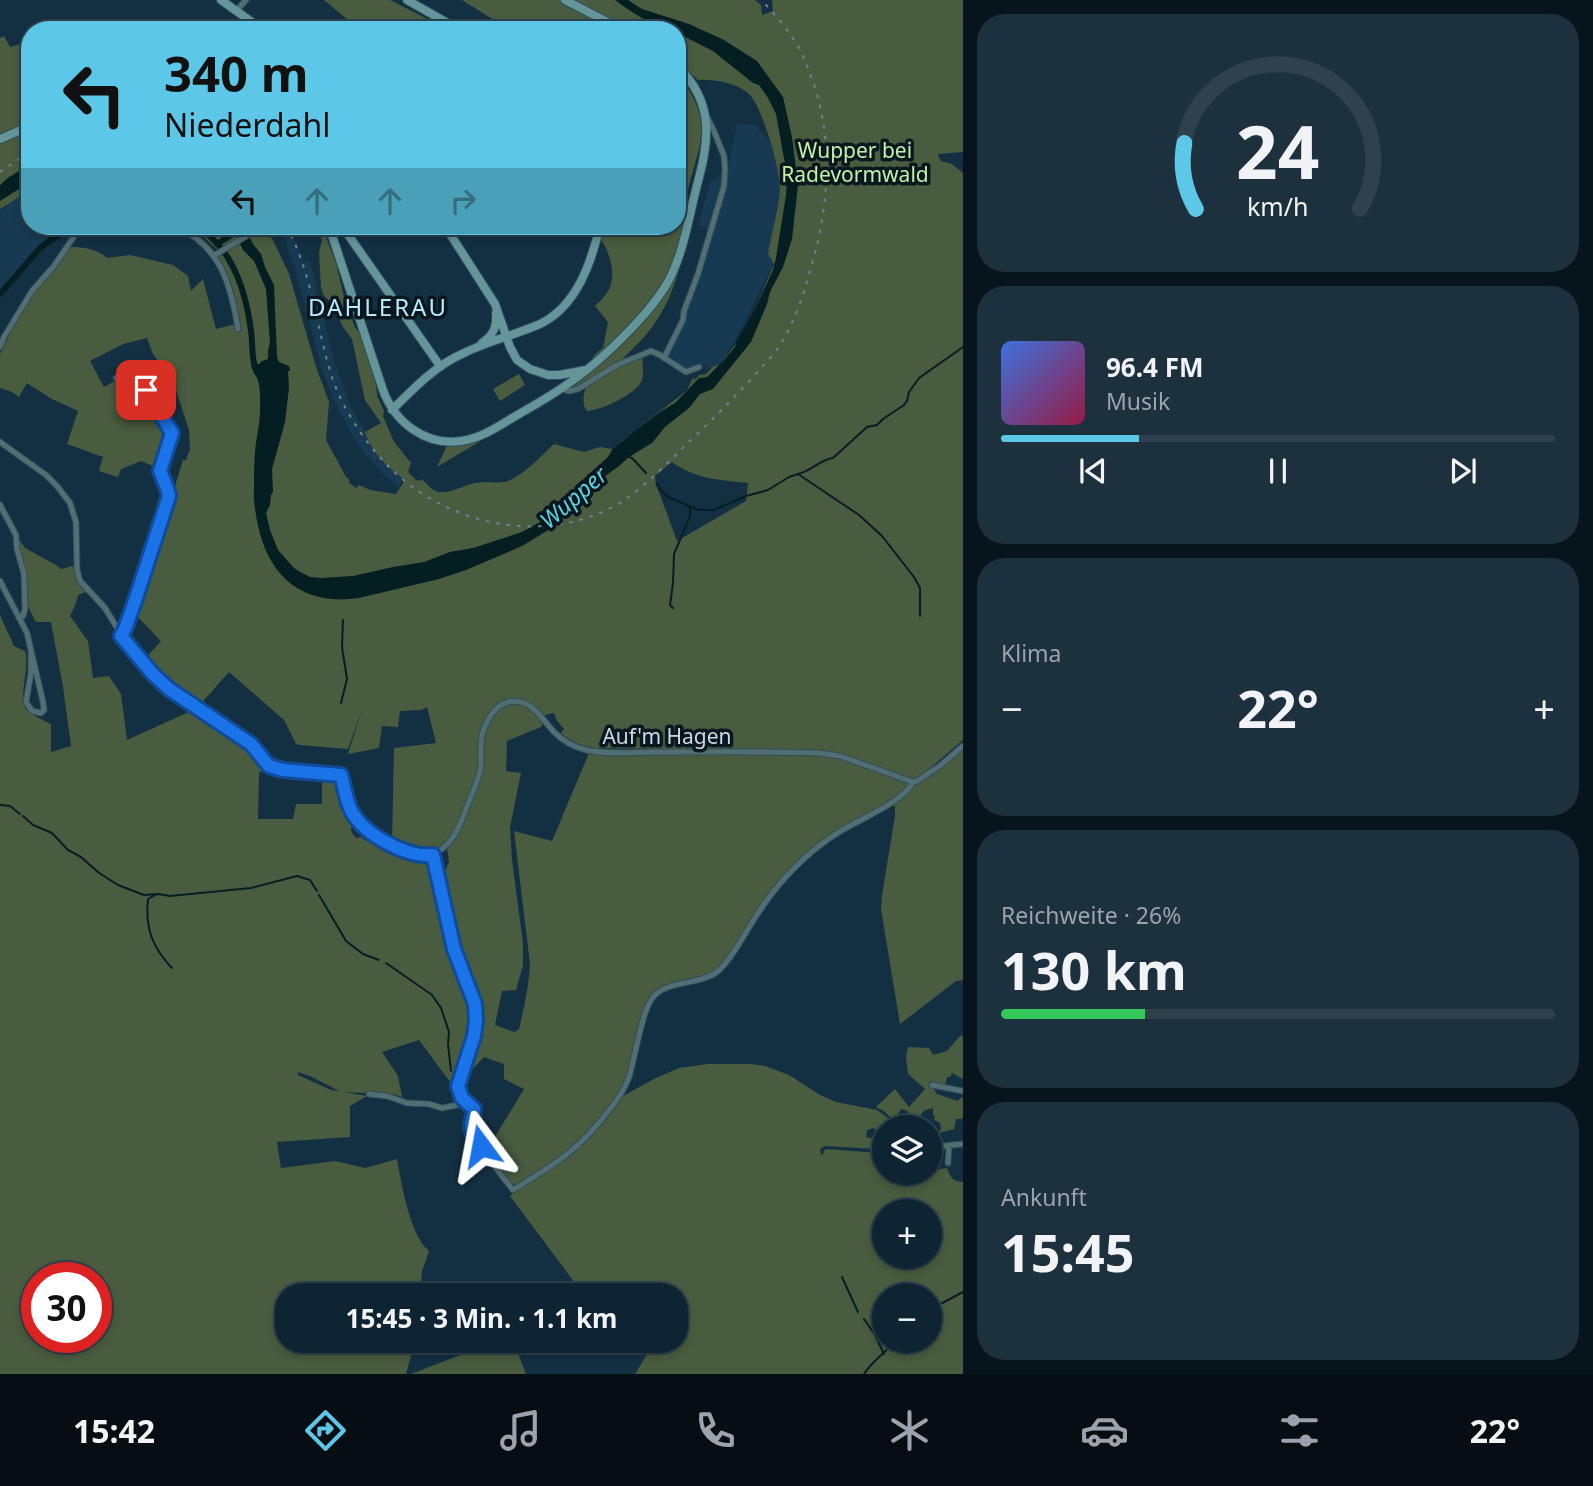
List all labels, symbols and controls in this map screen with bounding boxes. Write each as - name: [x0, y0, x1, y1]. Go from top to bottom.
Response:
- text: 340 m: [164, 40, 309, 106]
- icon: left: [49, 49, 140, 140]
- text: 24: [1236, 101, 1320, 200]
- text: Niederdahl: [164, 103, 331, 146]
- park label: Wupper bei Radevormwald: [781, 136, 929, 188]
- icon: left: [225, 182, 263, 220]
- icon: ahead: [298, 182, 336, 220]
- icon: ahead: [371, 182, 409, 220]
- icon: right: [444, 182, 482, 220]
- text: km/h: [1247, 189, 1309, 223]
- district label: DAHLERAU: [308, 290, 448, 323]
- text: 96.4 FM: [1106, 349, 1203, 385]
- pin: [116, 360, 176, 420]
- icon: arrive: [127, 371, 165, 409]
- text: Musik: [1106, 385, 1170, 417]
- icon: previous: [1074, 452, 1112, 490]
- icon: pause: [1259, 452, 1297, 490]
- icon: next: [1444, 452, 1482, 490]
- water label: Wupper: [532, 458, 614, 535]
- text: Klima: [1001, 637, 1062, 669]
- text: 22°: [1237, 672, 1319, 743]
- text: −: [1001, 682, 1023, 734]
- text: +: [1533, 682, 1555, 734]
- street label: Auf'm Hagen: [602, 722, 732, 750]
- text: Reichweite · 26%: [1001, 899, 1181, 931]
- text: 130 km: [1001, 934, 1187, 1005]
- position arrow: [444, 1109, 518, 1183]
- map controls: [872, 1115, 942, 1353]
- button: layers: [872, 1115, 942, 1185]
- text: Ankunft: [1001, 1181, 1087, 1213]
- button: +: [872, 1199, 942, 1269]
- text: 15:45: [1001, 1216, 1135, 1287]
- speed limit sign: 30: [21, 1262, 112, 1353]
- button: −: [872, 1283, 942, 1353]
- text: 15:45 · 3 Min. · 1.1 km: [346, 1300, 617, 1336]
- icon: directions: [301, 1406, 350, 1455]
- icon: music: [496, 1406, 545, 1455]
- icon: phone: [691, 1406, 740, 1455]
- icon: climate: [885, 1406, 934, 1455]
- icon: car: [1080, 1406, 1129, 1455]
- icon: filters: [1275, 1406, 1324, 1455]
- text: 15:42: [73, 1409, 155, 1452]
- text: 22°: [1470, 1409, 1520, 1452]

